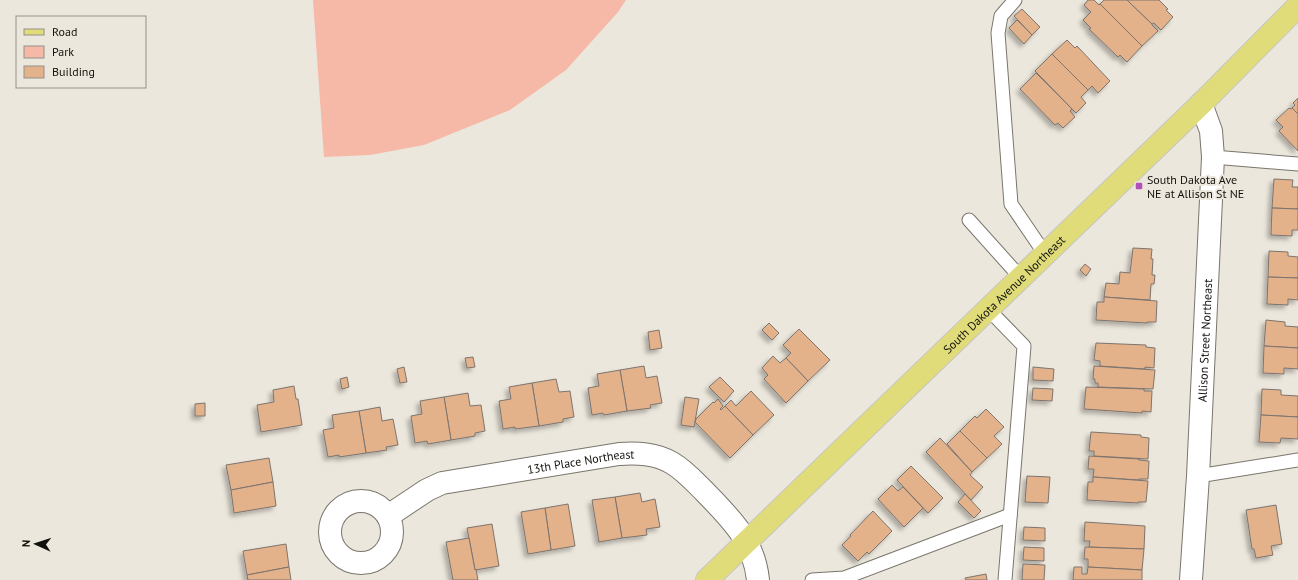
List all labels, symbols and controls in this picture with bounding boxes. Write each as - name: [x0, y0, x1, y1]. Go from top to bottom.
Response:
- legend: [16, 16, 146, 88]
- text: Road: [52, 24, 77, 39]
- text: Park: [52, 44, 74, 59]
- text: Building: [52, 64, 95, 79]
- place label: South Dakota Ave NE at Allison St NE: [1147, 172, 1244, 201]
- marker: South Dakota Ave NE at Allison St NE: [1134, 181, 1144, 191]
- street label: South Dakota Avenue Northeast: [940, 232, 1068, 356]
- street label: Allison Street Northeast: [1194, 278, 1215, 402]
- street label: 13th Place Northeast: [526, 446, 634, 476]
- north arrow: [16, 524, 56, 564]
- text: N: [19, 539, 33, 547]

